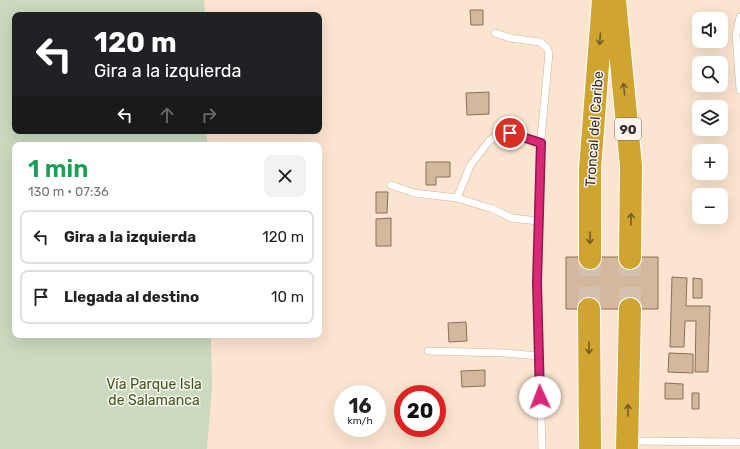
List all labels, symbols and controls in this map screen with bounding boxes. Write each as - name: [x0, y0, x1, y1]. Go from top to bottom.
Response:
- map controls: [692, 12, 728, 224]
- button: sound: [692, 12, 728, 48]
- text: 120 m: [94, 26, 177, 59]
- icon: left: [28, 28, 80, 80]
- one-way arrow: [596, 32, 603, 45]
- button: search: [692, 56, 728, 92]
- text: Gira a la izquierda: [94, 60, 241, 82]
- street label: Troncal del Caribe: [582, 70, 607, 187]
- one-way arrow: [620, 83, 627, 96]
- button: layers: [692, 100, 728, 136]
- icon: left: [114, 104, 136, 126]
- icon: ahead: [156, 104, 178, 126]
- icon: right: [198, 104, 220, 126]
- pin: [493, 116, 527, 150]
- road number: 90: [615, 118, 641, 140]
- icon: arrive: [499, 122, 521, 144]
- button: +: [692, 144, 728, 180]
- text: 1 min: [28, 155, 88, 183]
- button: close: [264, 155, 306, 197]
- text: 130 m · 07:36: [28, 184, 109, 199]
- button: −: [692, 188, 728, 224]
- one-way arrow: [627, 213, 635, 226]
- icon: left: [30, 226, 52, 248]
- text: Gira a la izquierda: [64, 228, 196, 246]
- text: 120 m: [262, 228, 304, 246]
- one-way arrow: [586, 231, 594, 244]
- icon: arrive: [30, 286, 52, 308]
- text: Llegada al destino: [64, 288, 199, 306]
- text: 10 m: [271, 288, 304, 306]
- one-way arrow: [585, 341, 593, 354]
- park label: Vía Parque Isla de Salamanca: [106, 376, 202, 409]
- position arrow: [519, 376, 561, 418]
- speed limit sign: 20: [394, 385, 446, 437]
- text: 16: [349, 394, 371, 418]
- one-way arrow: [625, 404, 632, 417]
- text: km/h: [348, 415, 372, 427]

